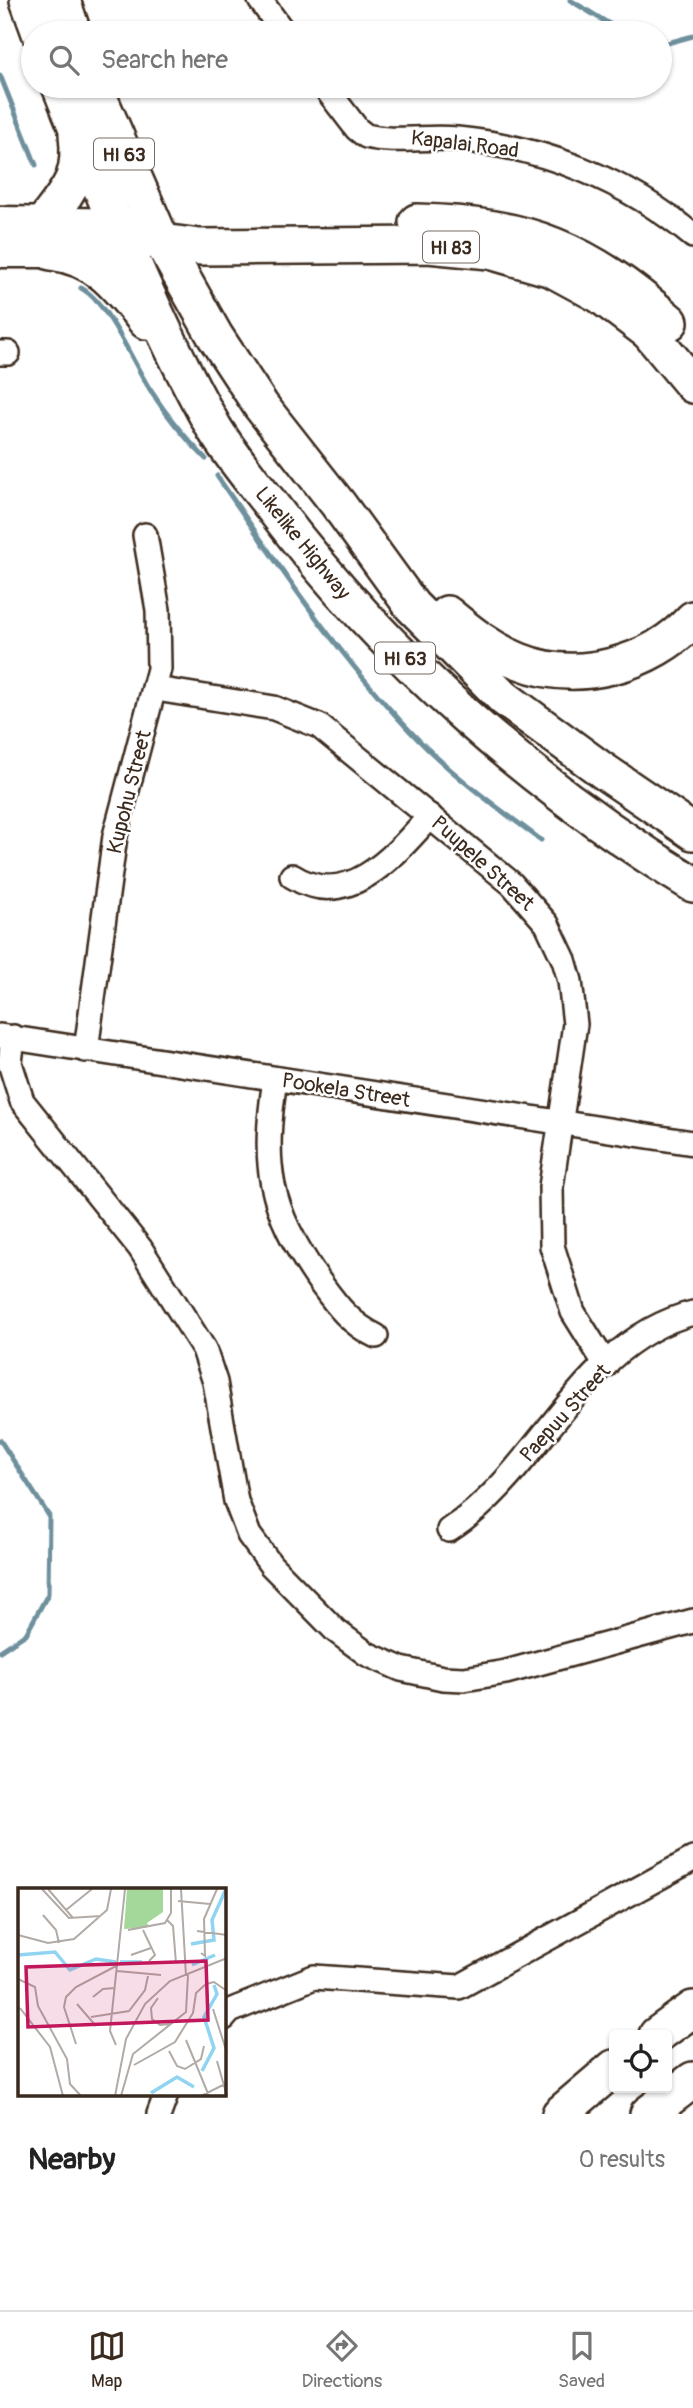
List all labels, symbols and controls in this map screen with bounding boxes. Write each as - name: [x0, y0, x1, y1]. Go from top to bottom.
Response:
- search box: [21, 21, 672, 98]
- icon: search: [45, 41, 83, 79]
- text: Search here: [101, 44, 228, 76]
- street label: Kapalai Road: [409, 124, 521, 165]
- road number: HI 63: [94, 138, 154, 170]
- road number: HI 83: [423, 232, 479, 262]
- street label: Likelike Highway: [249, 481, 356, 605]
- road number: HI 63: [375, 642, 435, 674]
- street label: Kupohu Street: [101, 727, 158, 857]
- street label: Puupele Street: [425, 810, 540, 917]
- street label: Pookela Street: [280, 1067, 413, 1114]
- street label: Paepuu Street: [514, 1358, 617, 1468]
- inset map: [18, 1888, 226, 2096]
- map controls: [609, 2030, 672, 2093]
- button: locate: [609, 2030, 672, 2093]
- text: Nearby: [28, 2141, 115, 2178]
- text: 0 results: [579, 2145, 665, 2174]
- tab: Map: [88, 2327, 126, 2393]
- tab: Directions: [302, 2327, 382, 2393]
- tab: Saved: [558, 2327, 605, 2393]

